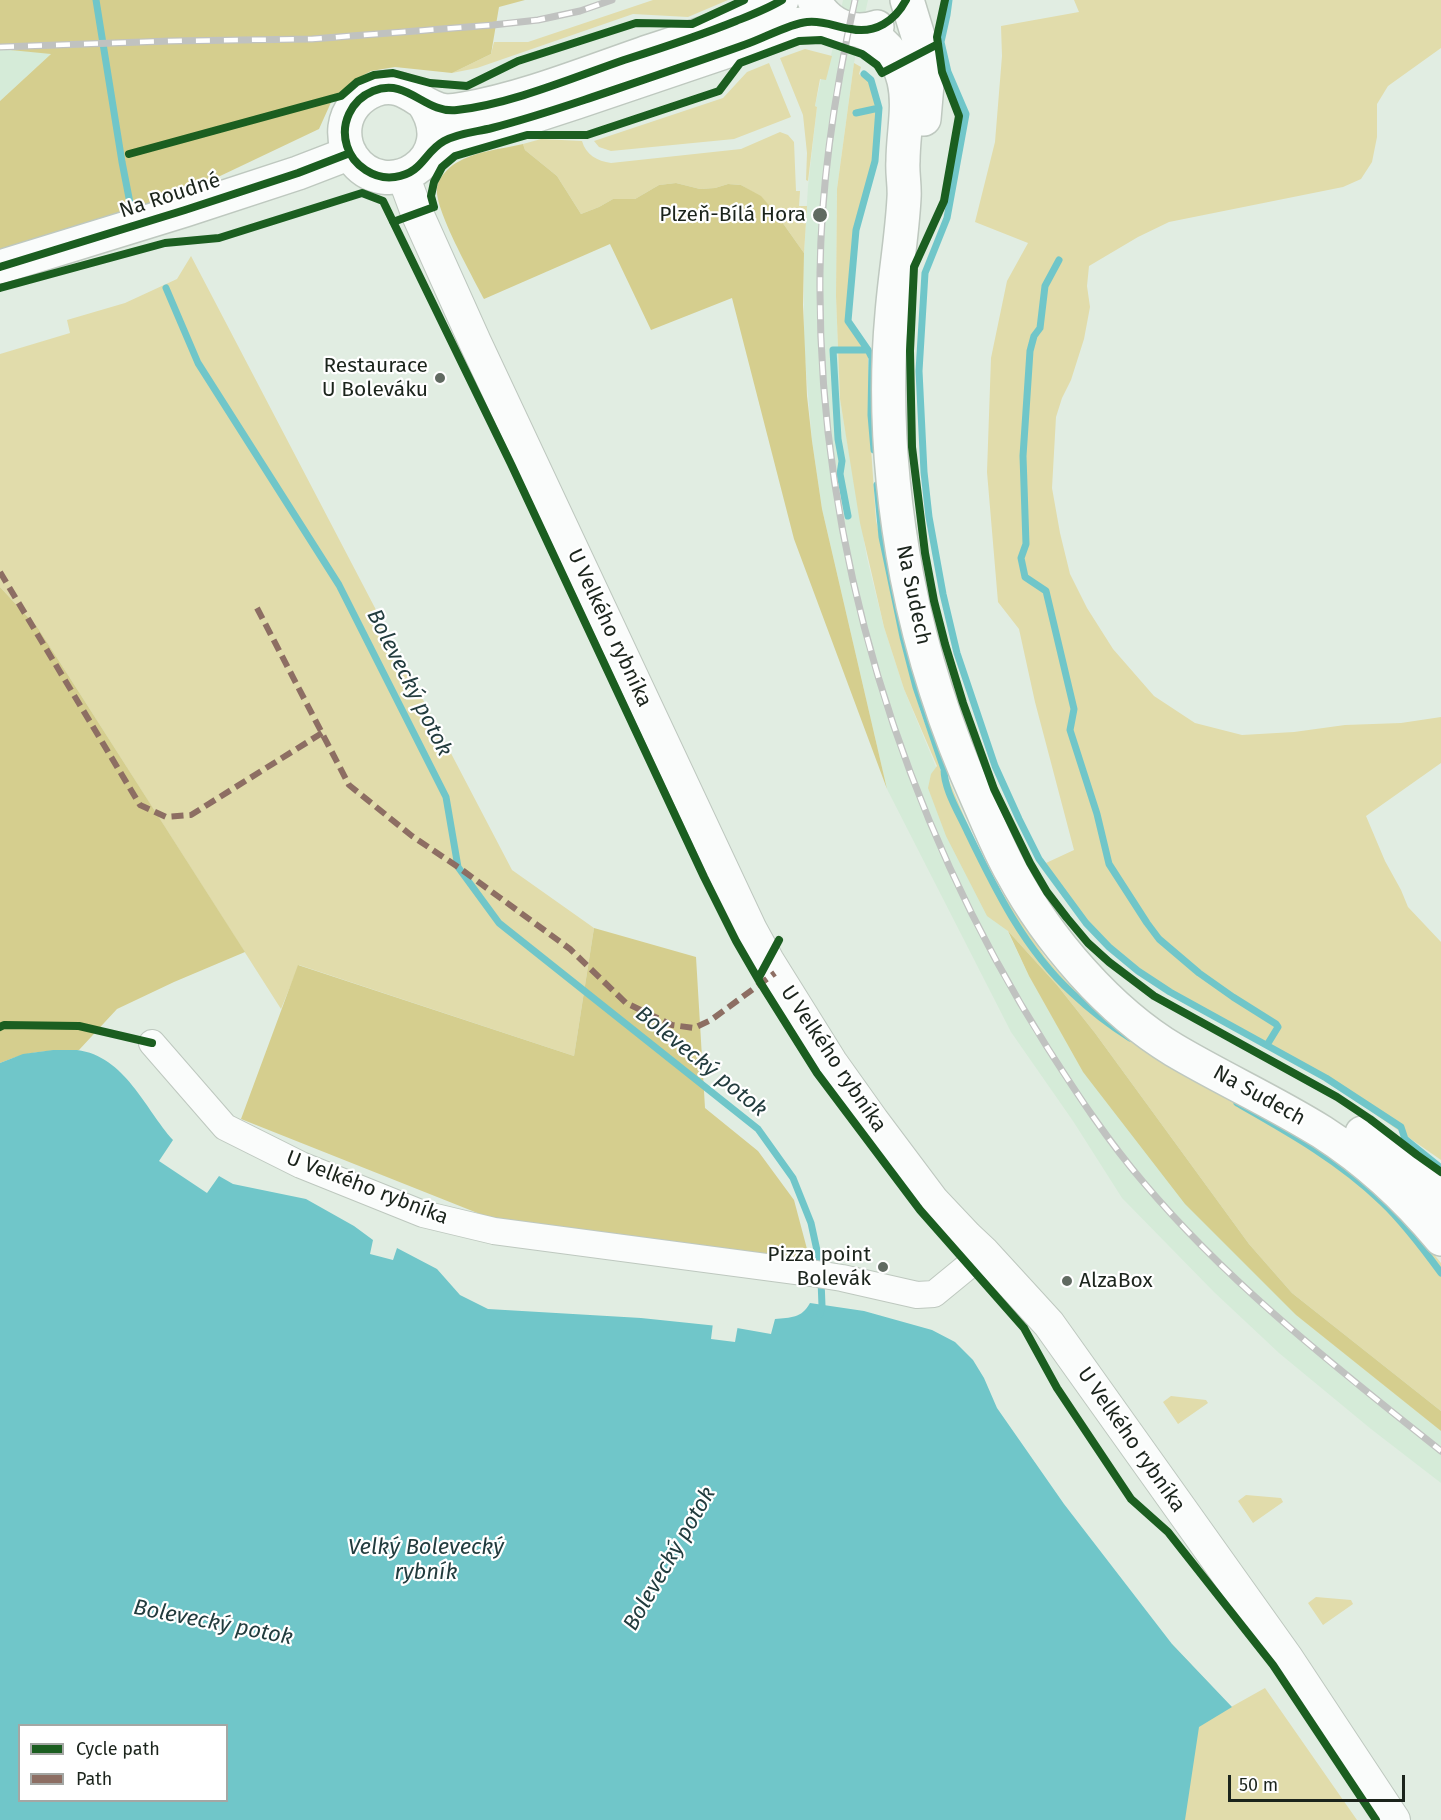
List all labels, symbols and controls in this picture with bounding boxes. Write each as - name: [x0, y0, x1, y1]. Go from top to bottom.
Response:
- street label: Na Roudné: [116, 168, 224, 224]
- place label: Plzeň-Bílá Hora: [659, 202, 806, 228]
- marker: Plzeň-Bílá Hora: [811, 206, 829, 224]
- place label: Restaurace U Boleváku: [322, 353, 428, 403]
- marker: Restaurace U Boleváku: [433, 371, 447, 385]
- street label: Na Sudech: [890, 543, 936, 647]
- street label: U Velkého rybníka: [561, 545, 657, 711]
- water label: Bolevecký potok: [361, 605, 457, 761]
- street label: U Velkého rybníka: [775, 981, 891, 1137]
- water label: Bolevecký potok: [630, 1001, 772, 1123]
- street label: Na Sudech: [1209, 1060, 1309, 1132]
- street label: U Velkého rybníka: [282, 1145, 452, 1231]
- place label: Pizza point Bolevák: [767, 1242, 871, 1292]
- marker: Pizza point Bolevák: [876, 1260, 890, 1274]
- place label: AlzaBox: [1079, 1268, 1153, 1294]
- marker: AlzaBox: [1060, 1274, 1074, 1288]
- street label: U Velkého rybníka: [1071, 1362, 1191, 1518]
- water label: Bolevecký potok: [618, 1482, 722, 1636]
- water label: Velký Bolevecký rybník: [348, 1535, 504, 1586]
- water label: Bolevecký potok: [131, 1595, 295, 1651]
- legend: [18, 1724, 228, 1802]
- text: Cycle path: [76, 1738, 160, 1760]
- scale bar: [1231, 1763, 1408, 1801]
- text: Path: [76, 1768, 112, 1790]
- text: 50 m: [1239, 1774, 1278, 1796]

